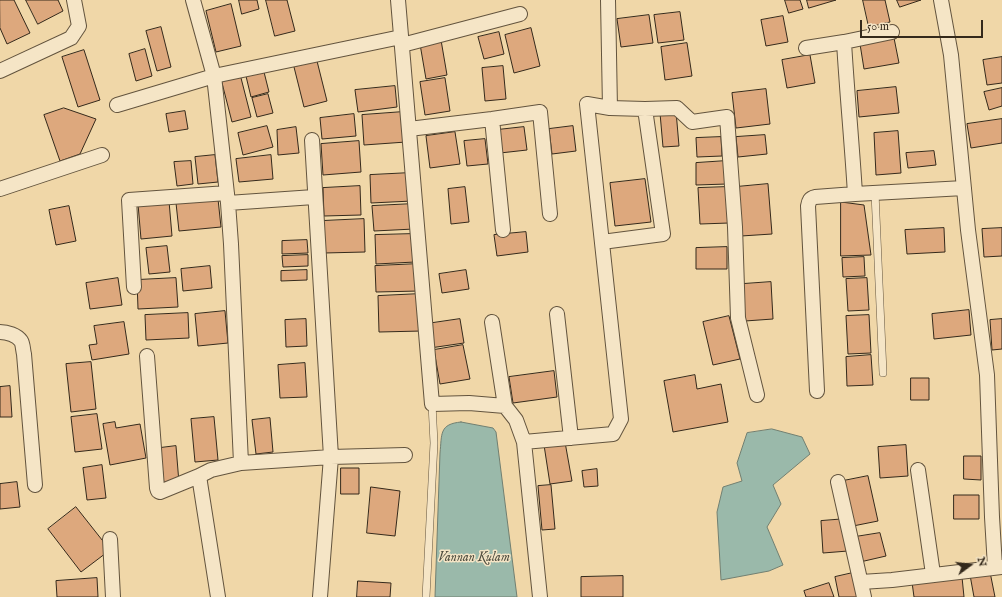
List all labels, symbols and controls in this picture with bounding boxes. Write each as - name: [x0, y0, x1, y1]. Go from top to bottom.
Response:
- scale bar: [862, 12, 985, 38]
- text: 50 m: [867, 19, 889, 34]
- north arrow: [950, 545, 990, 585]
- water label: Vannan Kulam: [438, 550, 510, 566]
- text: N: [974, 555, 990, 568]

